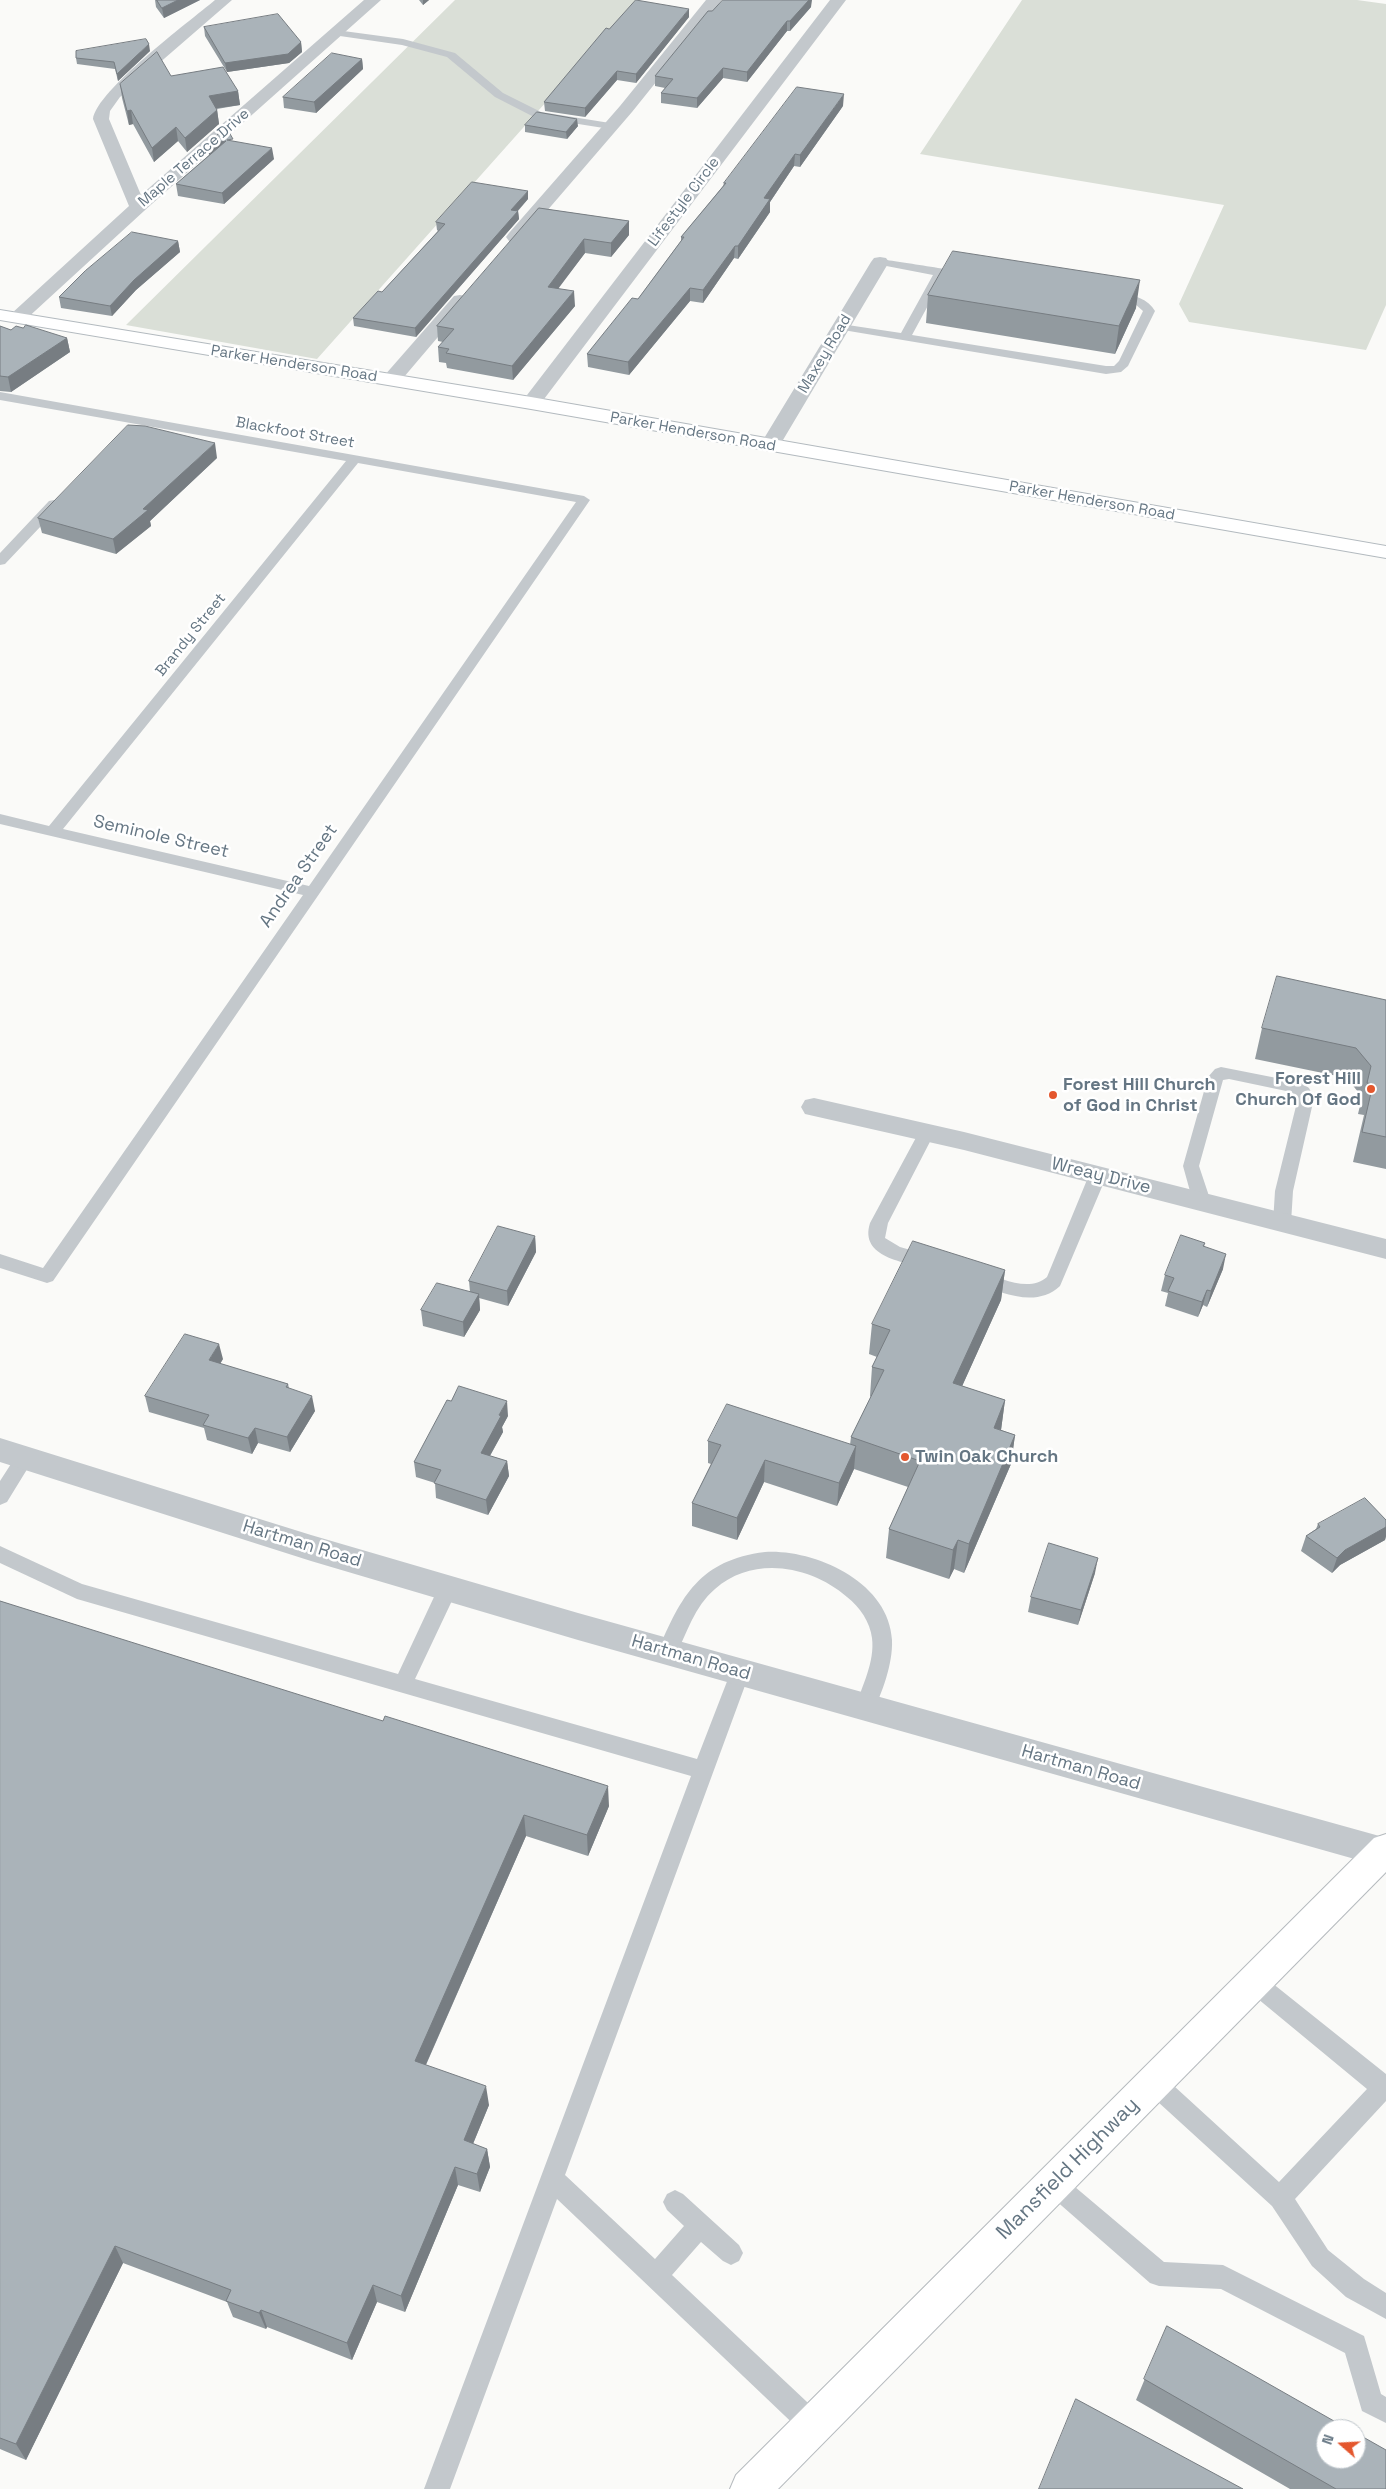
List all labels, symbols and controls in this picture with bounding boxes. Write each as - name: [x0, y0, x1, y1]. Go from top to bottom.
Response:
- street label: Maple Terrace Drive: [135, 105, 253, 211]
- street label: Lifestyle Circle: [644, 154, 724, 250]
- street label: Maxey Road: [794, 311, 856, 397]
- street label: Parker Henderson Road: [210, 342, 378, 386]
- street label: Parker Henderson Road: [609, 409, 777, 455]
- street label: Blackfoot Street: [234, 414, 356, 452]
- street label: Parker Henderson Road: [1008, 478, 1176, 524]
- street label: Brandy Street: [152, 590, 230, 680]
- street label: Seminole Street: [91, 811, 231, 863]
- street label: Andrea Street: [255, 820, 343, 932]
- place label: Forest Hill Church Of God: [1235, 1068, 1361, 1110]
- place label: Forest Hill Church of God in Christ: [1063, 1074, 1216, 1116]
- marker: Forest Hill Church Of God: [1365, 1083, 1377, 1095]
- marker: Forest Hill Church of God in Christ: [1047, 1089, 1059, 1101]
- street label: Wreay Drive: [1049, 1153, 1153, 1199]
- place label: Twin Oak Church: [915, 1446, 1058, 1468]
- marker: Twin Oak Church: [899, 1451, 911, 1463]
- street label: Hartman Road: [240, 1516, 364, 1572]
- street label: Hartman Road: [629, 1631, 753, 1685]
- street label: Hartman Road: [1019, 1741, 1143, 1795]
- street label: Mansfield Highway: [992, 2093, 1144, 2245]
- north arrow: [1316, 2419, 1366, 2469]
- text: N: [1318, 2432, 1338, 2447]

